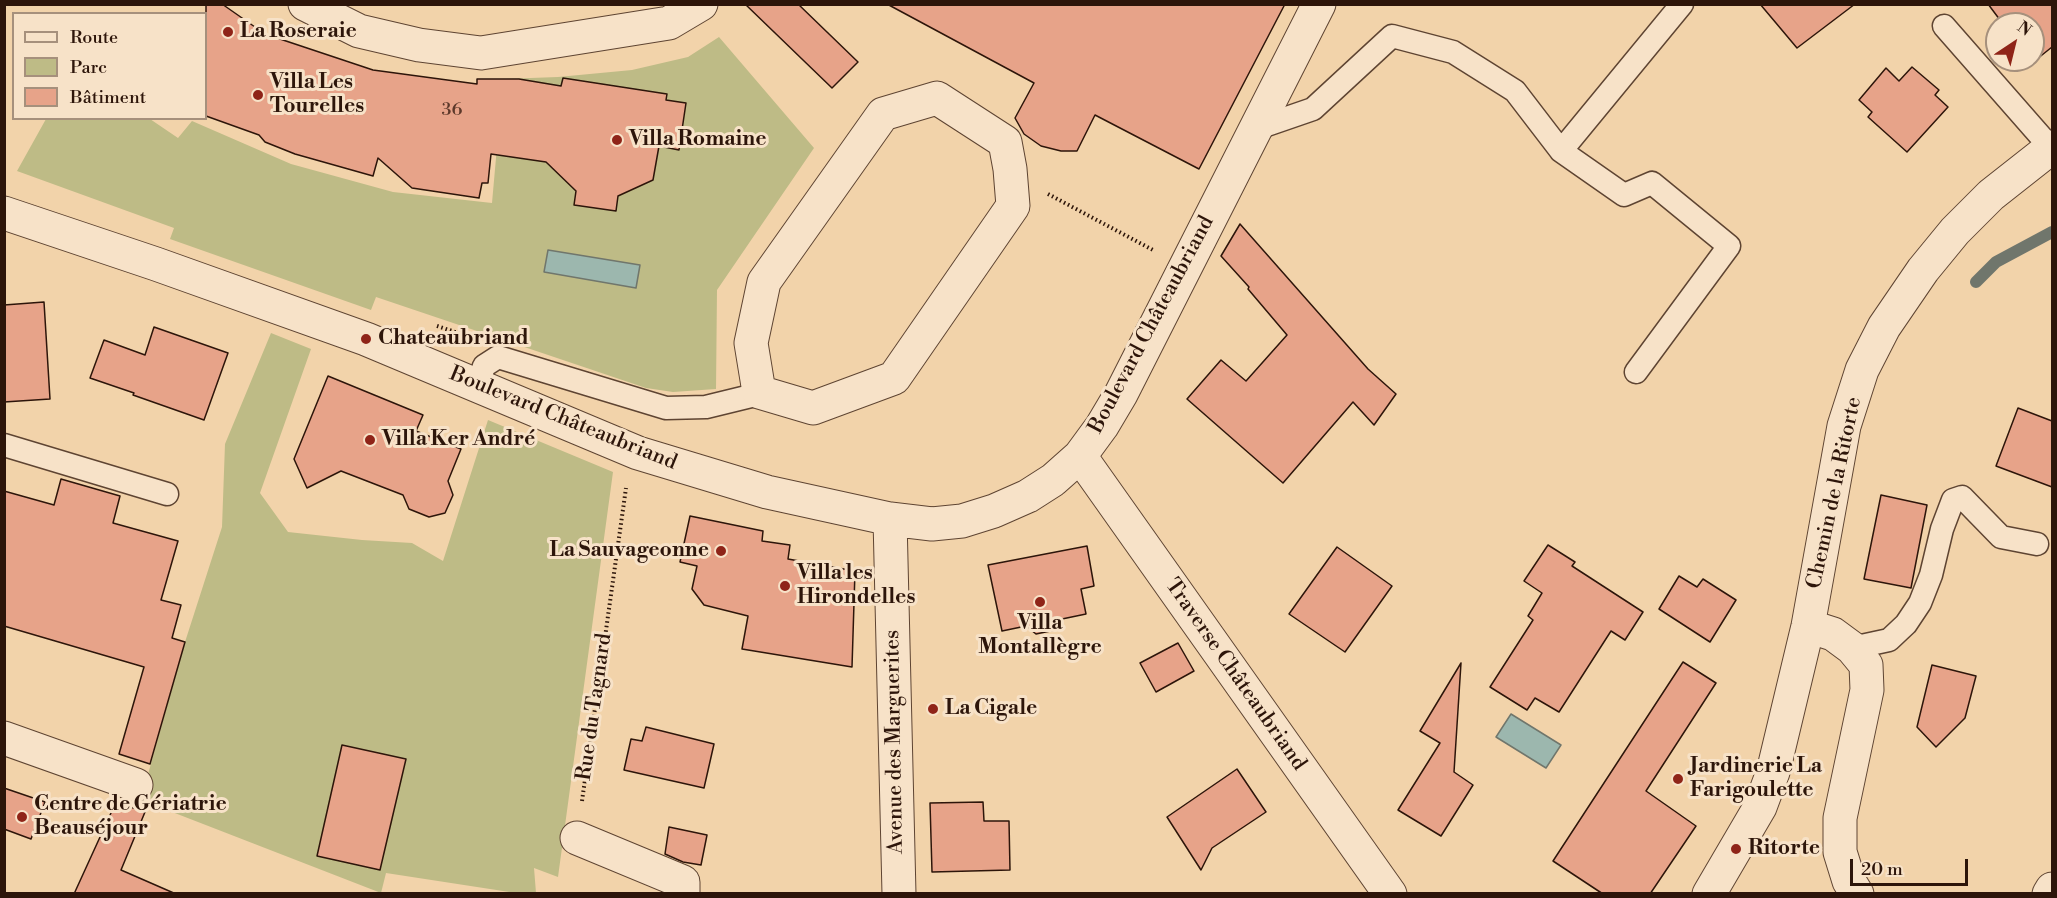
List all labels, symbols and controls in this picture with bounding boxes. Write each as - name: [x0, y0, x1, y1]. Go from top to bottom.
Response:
- legend: [12, 12, 207, 120]
- north arrow: [1985, 12, 2045, 72]
- text: N: [2013, 17, 2035, 41]
- place label: La Roseraie: [240, 19, 357, 45]
- marker: La Roseraie: [221, 25, 235, 39]
- text: Route: [70, 26, 118, 49]
- text: Parc: [70, 56, 107, 79]
- place label: Villa Les Tourelles: [270, 70, 364, 120]
- text: Bâtiment: [70, 86, 146, 109]
- marker: Villa Les Tourelles: [251, 88, 265, 102]
- house number: 36: [442, 100, 462, 122]
- place label: Villa Romaine: [629, 127, 766, 153]
- marker: Villa Romaine: [610, 133, 624, 147]
- street label: Boulevard Châteaubriand: [1084, 212, 1220, 438]
- place label: Chateaubriand: [378, 326, 529, 352]
- marker: Chateaubriand: [359, 332, 373, 346]
- street label: Boulevard Châteaubriand: [446, 362, 680, 476]
- street label: Chemin de la Ritorte: [1802, 395, 1868, 591]
- place label: Villa Ker André: [382, 427, 535, 453]
- marker: Villa Ker André: [363, 433, 377, 447]
- place label: La Sauvageonne: [549, 538, 709, 564]
- marker: La Sauvageonne: [714, 544, 728, 558]
- place label: Villa les Hirondelles: [797, 561, 915, 611]
- street label: Traverse Châteaubriand: [1159, 574, 1311, 776]
- marker: Villa les Hirondelles: [778, 579, 792, 593]
- marker: Villa Montallègre: [1033, 595, 1047, 609]
- place label: Villa Montallègre: [978, 611, 1102, 661]
- street label: Avenue des Marguerites: [880, 630, 910, 854]
- street label: Rue du Tagnard: [572, 632, 618, 782]
- place label: La Cigale: [945, 696, 1037, 722]
- marker: La Cigale: [926, 702, 940, 716]
- place label: Jardinerie La Farigoulette: [1690, 754, 1822, 804]
- marker: Jardinerie La Farigoulette: [1671, 772, 1685, 786]
- place label: Centre de Gériatrie Beauséjour: [34, 792, 227, 842]
- marker: Centre de Gériatrie Beauséjour: [15, 810, 29, 824]
- place label: Ritorte: [1748, 836, 1820, 862]
- marker: Ritorte: [1729, 842, 1743, 856]
- scale bar: [1853, 847, 1972, 885]
- text: 20 m: [1861, 858, 1903, 881]

